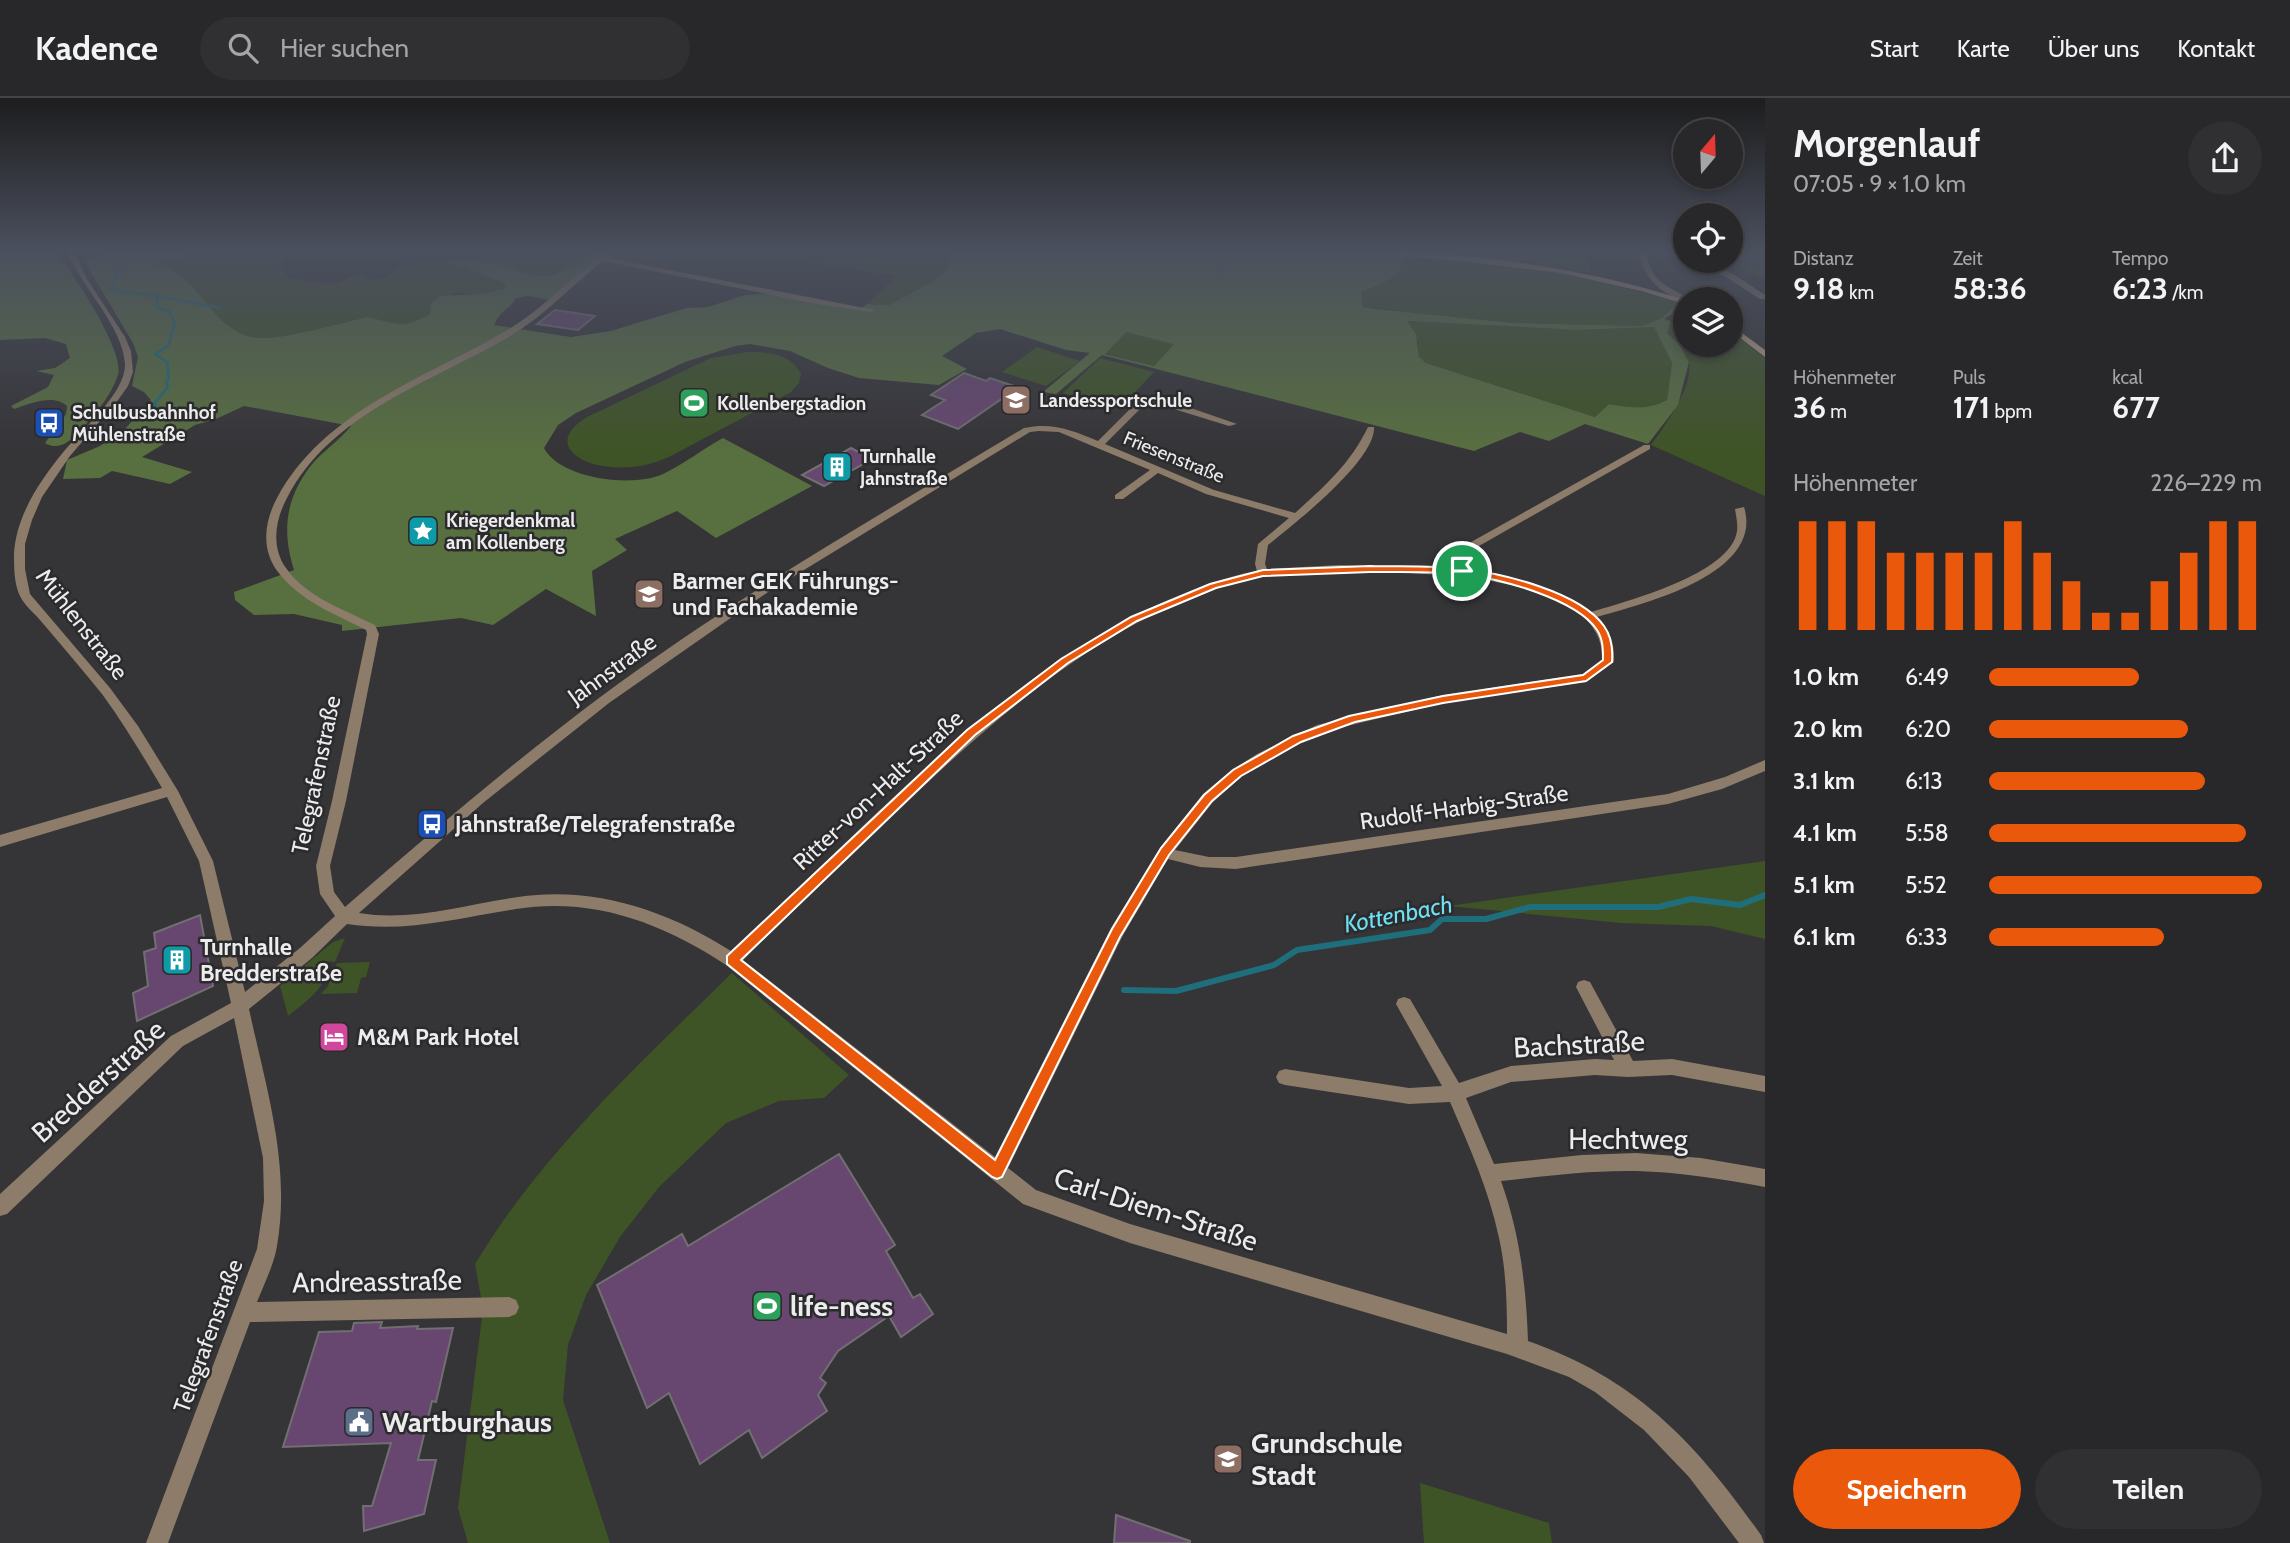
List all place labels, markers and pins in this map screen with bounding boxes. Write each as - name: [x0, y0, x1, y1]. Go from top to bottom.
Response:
- school or university icon: Landessportschule: [999, 383, 1033, 417]
- sports icon: Kollenbergstadion: [677, 386, 711, 420]
- place label: Landessportschule: [1039, 389, 1192, 412]
- place label: Kollenbergstadion: [717, 392, 866, 415]
- place label: Schulbusbahnhof Mühlenstraße: [72, 401, 216, 446]
- bus stop icon: Schulbusbahnhof Mühlenstraße: [32, 406, 66, 440]
- place label: Turnhalle Jahnstraße: [859, 445, 948, 490]
- building icon: Turnhalle Jahnstraße: [820, 450, 854, 484]
- place label: Kriegerdenkmal am Kollenberg: [446, 509, 575, 554]
- place icon: Kriegerdenkmal am Kollenberg: [406, 514, 440, 548]
- pin: [1432, 541, 1492, 601]
- place label: Barmer GEK Führungs- und Fachakademie: [672, 567, 899, 621]
- school or university icon: Barmer GEK Führungs- und Fachakademie: [632, 577, 666, 611]
- bus stop icon: Jahnstraße/Telegrafenstraße: [415, 807, 449, 841]
- place label: Jahnstraße/Telegrafenstraße: [454, 810, 735, 838]
- place label: Turnhalle Bredderstraße: [200, 933, 342, 987]
- building icon: Turnhalle Bredderstraße: [160, 943, 194, 977]
- hotel icon: M&M Park Hotel: [317, 1020, 351, 1054]
- place label: M&M Park Hotel: [357, 1023, 519, 1051]
- sports icon: life-ness: [750, 1289, 784, 1323]
- place label: life-ness: [790, 1289, 893, 1323]
- public building icon: Wartburghaus: [342, 1405, 376, 1439]
- place label: Wartburghaus: [382, 1405, 552, 1439]
- place label: Grundschule Stadt: [1251, 1426, 1403, 1492]
- school or university icon: Grundschule Stadt: [1211, 1442, 1245, 1476]

